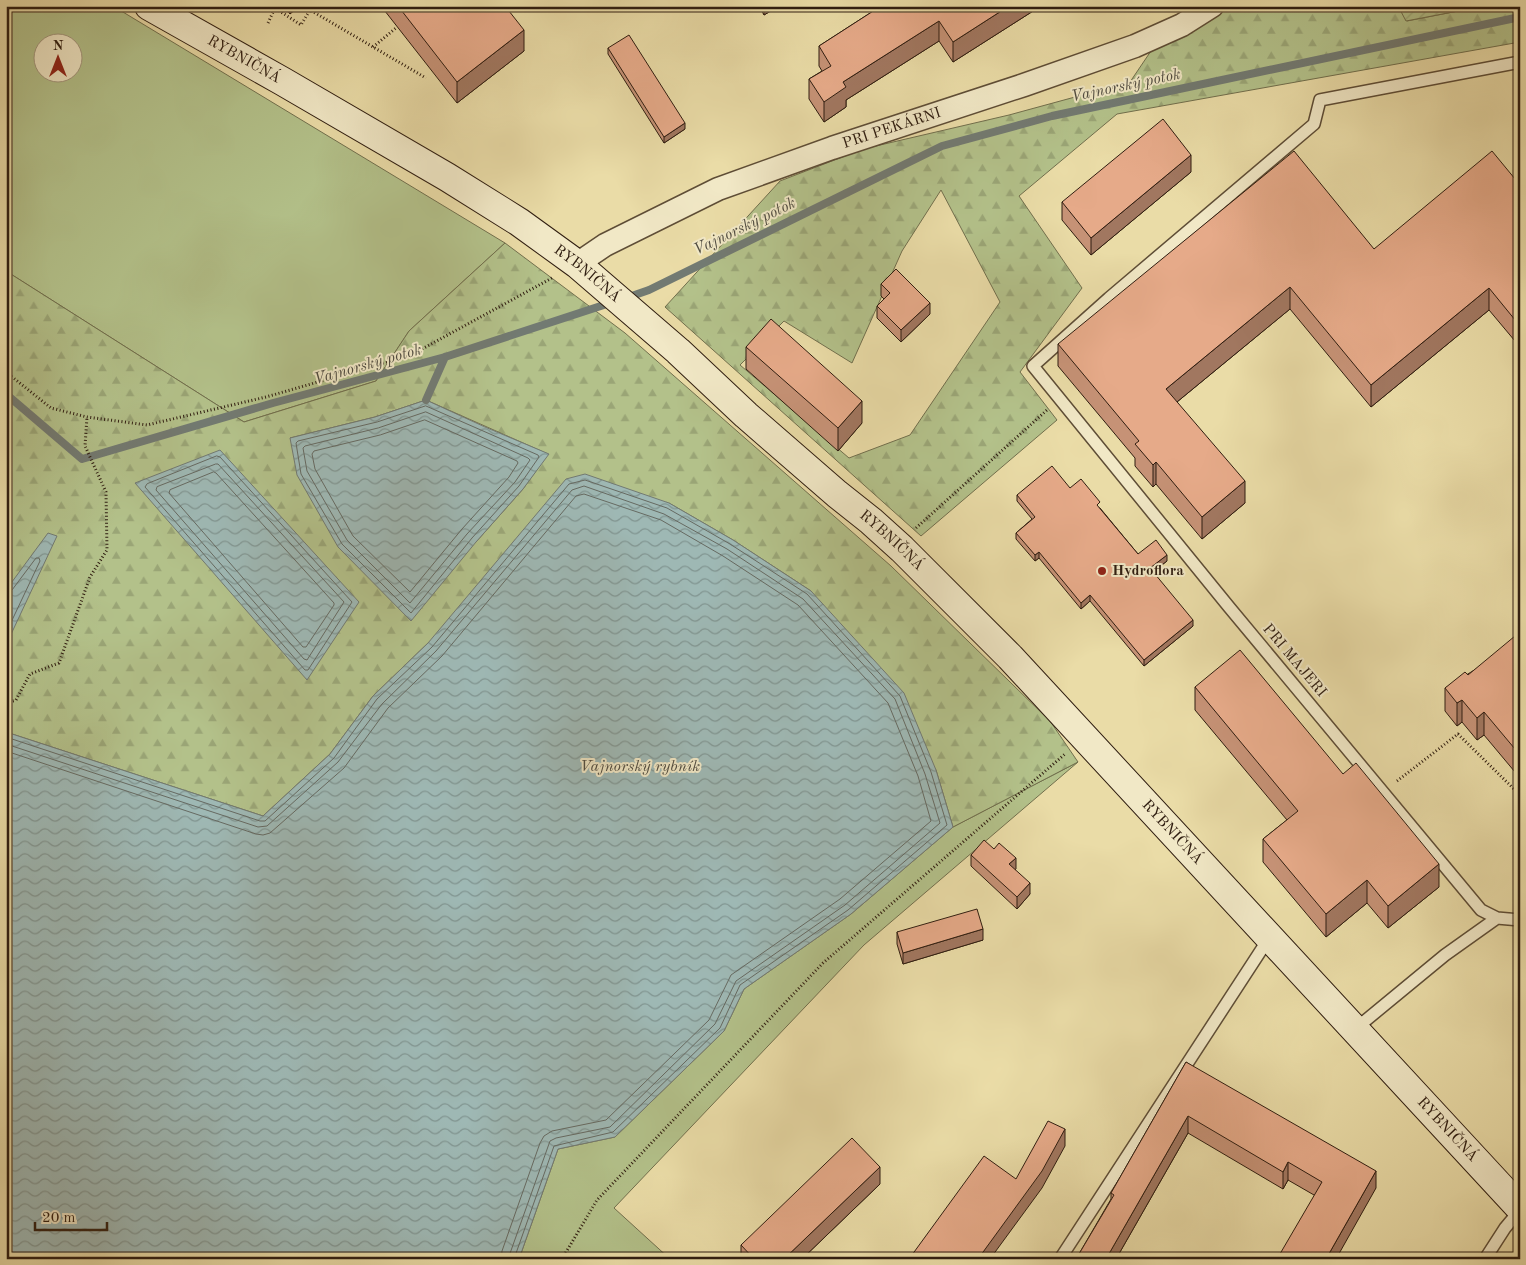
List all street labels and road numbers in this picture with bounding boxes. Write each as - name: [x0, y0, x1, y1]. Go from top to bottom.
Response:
- street label: RYBNIČNÁ: [205, 33, 285, 86]
- street label: PRI PEKÁRNI: [841, 105, 943, 152]
- street label: RYBNIČNÁ: [551, 242, 626, 306]
- street label: RYBNIČNÁ: [857, 507, 929, 574]
- street label: PRI MAJERI: [1259, 622, 1329, 700]
- street label: RYBNIČNÁ: [1139, 797, 1208, 868]
- street label: RYBNIČNÁ: [1414, 1094, 1483, 1165]

